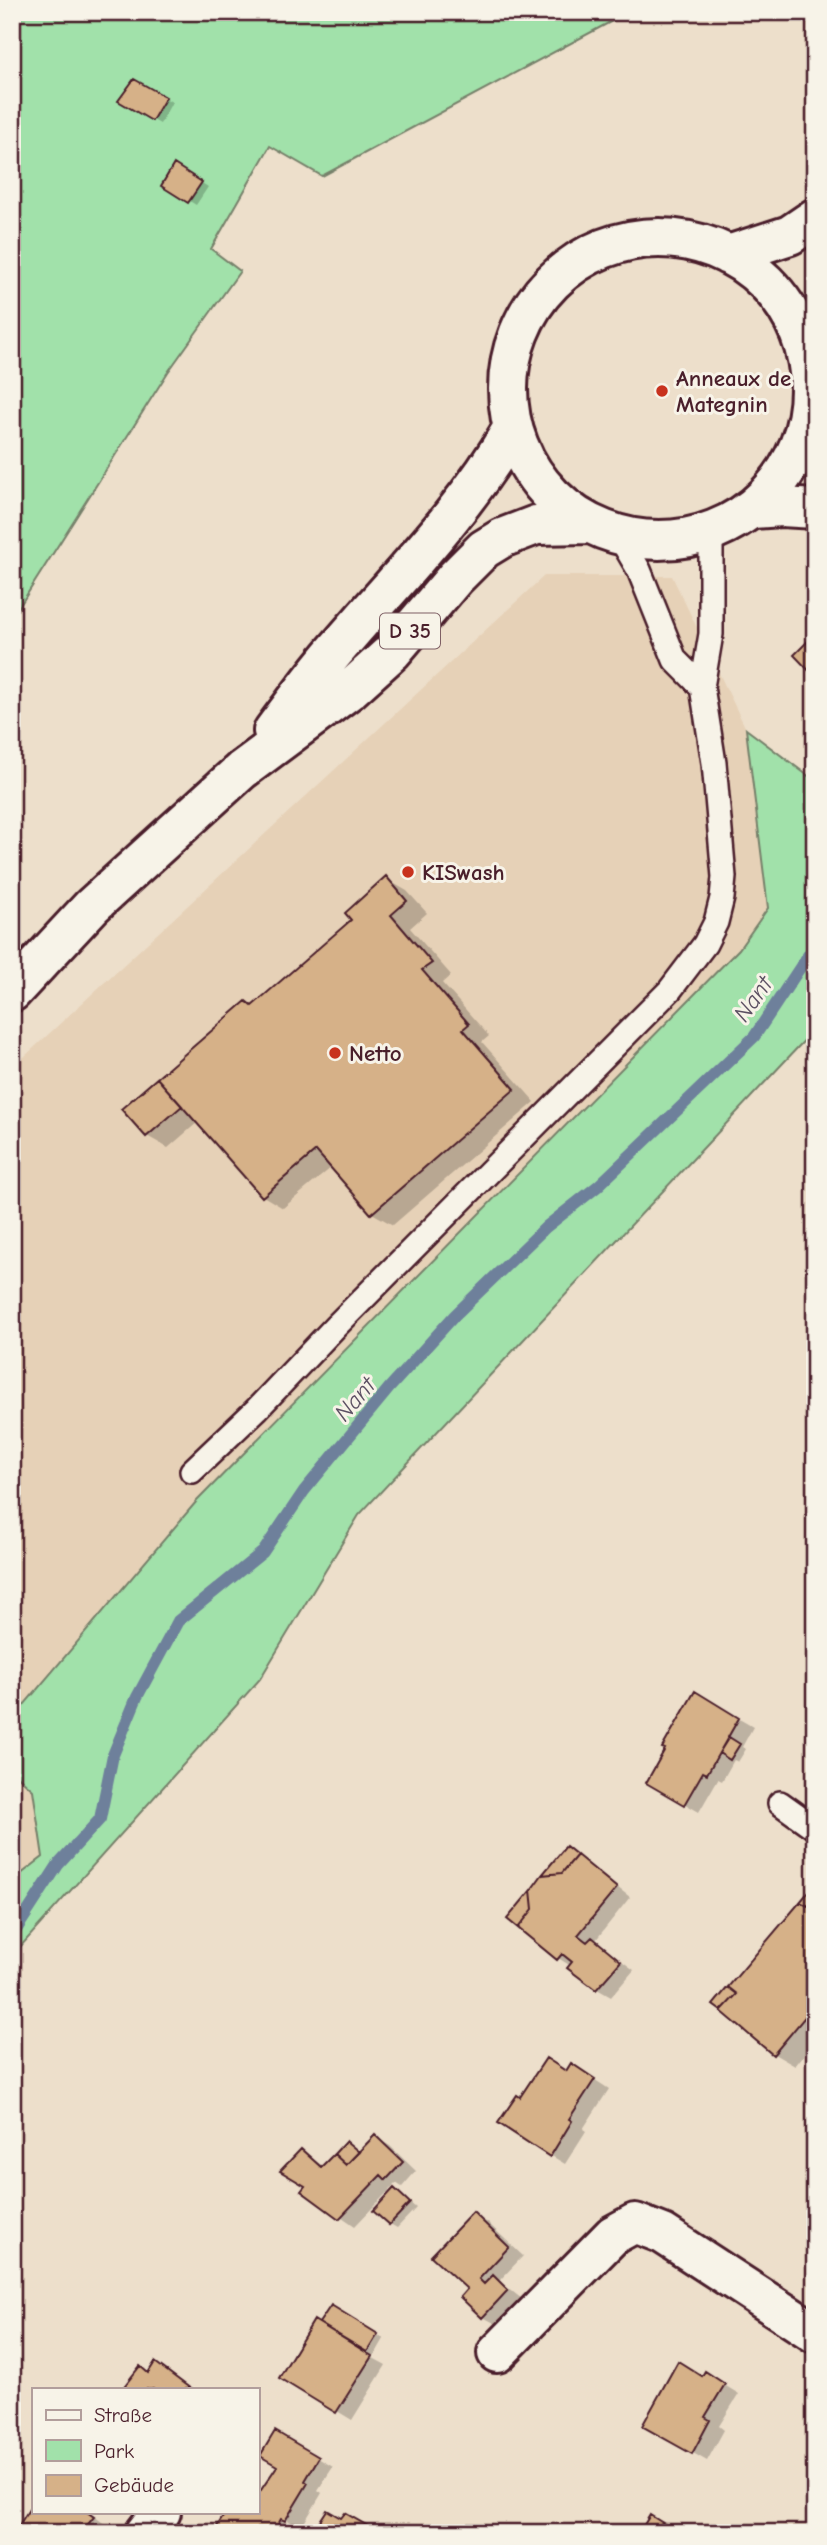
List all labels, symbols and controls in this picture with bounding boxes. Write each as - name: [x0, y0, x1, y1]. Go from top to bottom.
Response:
- place label: Anneaux de Mategnin: [676, 365, 791, 418]
- marker: Anneaux de Mategnin: [654, 383, 670, 399]
- road number: D 35: [380, 614, 440, 648]
- place label: KISwash: [422, 859, 505, 886]
- marker: KISwash: [400, 864, 416, 880]
- water label: Nant: [728, 970, 779, 1027]
- place label: Netto: [349, 1040, 402, 1067]
- marker: Netto: [327, 1045, 343, 1061]
- water label: Nant: [328, 1370, 383, 1427]
- legend: [32, 2388, 259, 2514]
- text: Straße: [94, 2403, 152, 2427]
- text: Park: [94, 2439, 134, 2463]
- text: Gebäude: [94, 2473, 174, 2497]

